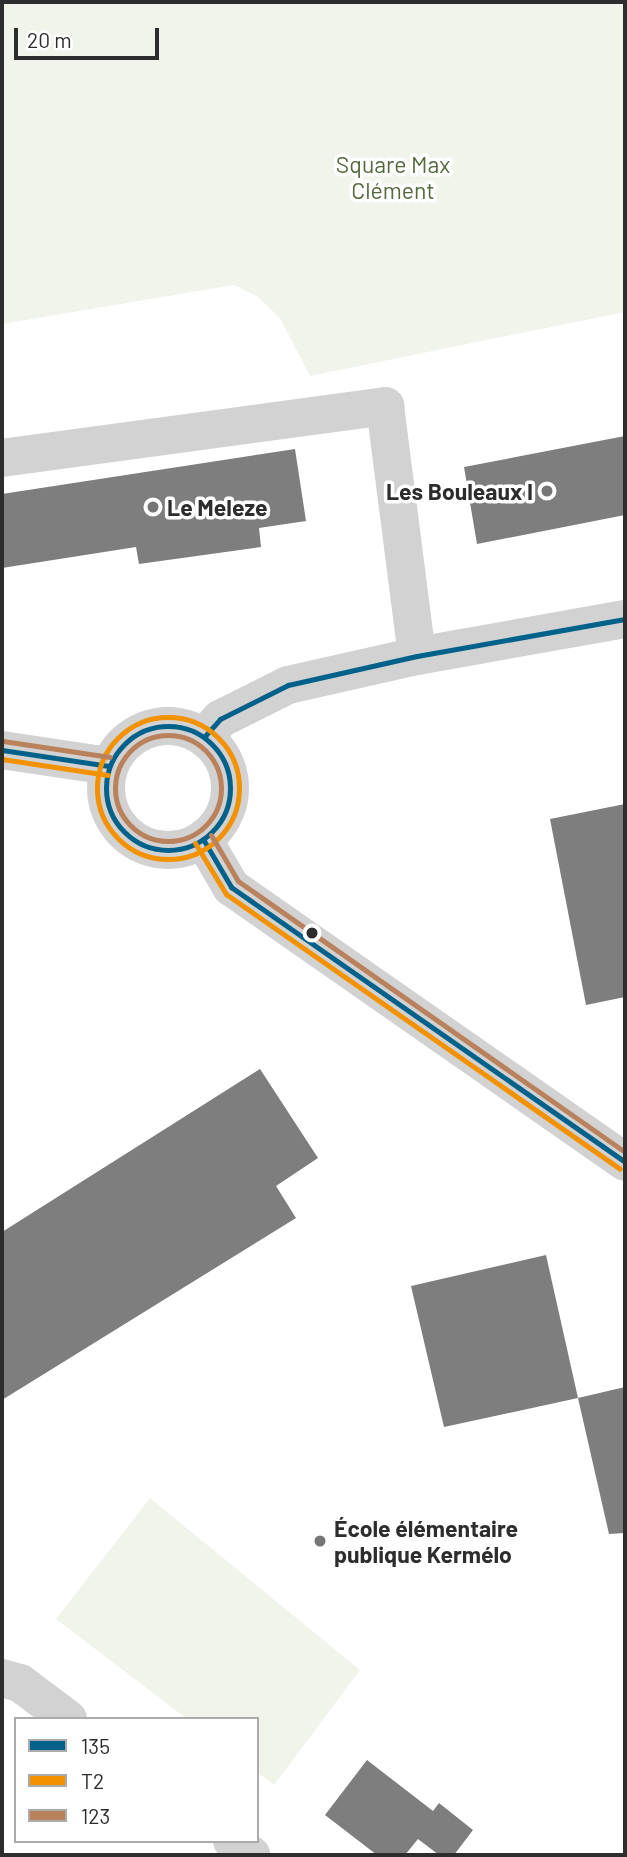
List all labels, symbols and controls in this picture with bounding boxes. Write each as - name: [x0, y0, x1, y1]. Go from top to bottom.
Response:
- scale bar: [18, 14, 163, 58]
- text: 20 m: [27, 27, 72, 52]
- park label: Square Max Clément: [336, 150, 450, 204]
- place label: Les Bouleaux I: [386, 477, 533, 505]
- marker: Les Bouleaux I: [539, 483, 555, 499]
- place label: Le Meleze: [167, 493, 268, 521]
- marker: Le Meleze: [145, 499, 161, 515]
- unlabelled marker: [305, 926, 319, 940]
- place label: École élémentaire publique Kermélo: [334, 1514, 518, 1568]
- marker: École élémentaire publique Kermélo: [312, 1533, 328, 1549]
- legend: [14, 1717, 259, 1843]
- text: 135: [81, 1733, 110, 1758]
- text: T2: [81, 1768, 104, 1793]
- text: 123: [81, 1803, 110, 1828]

